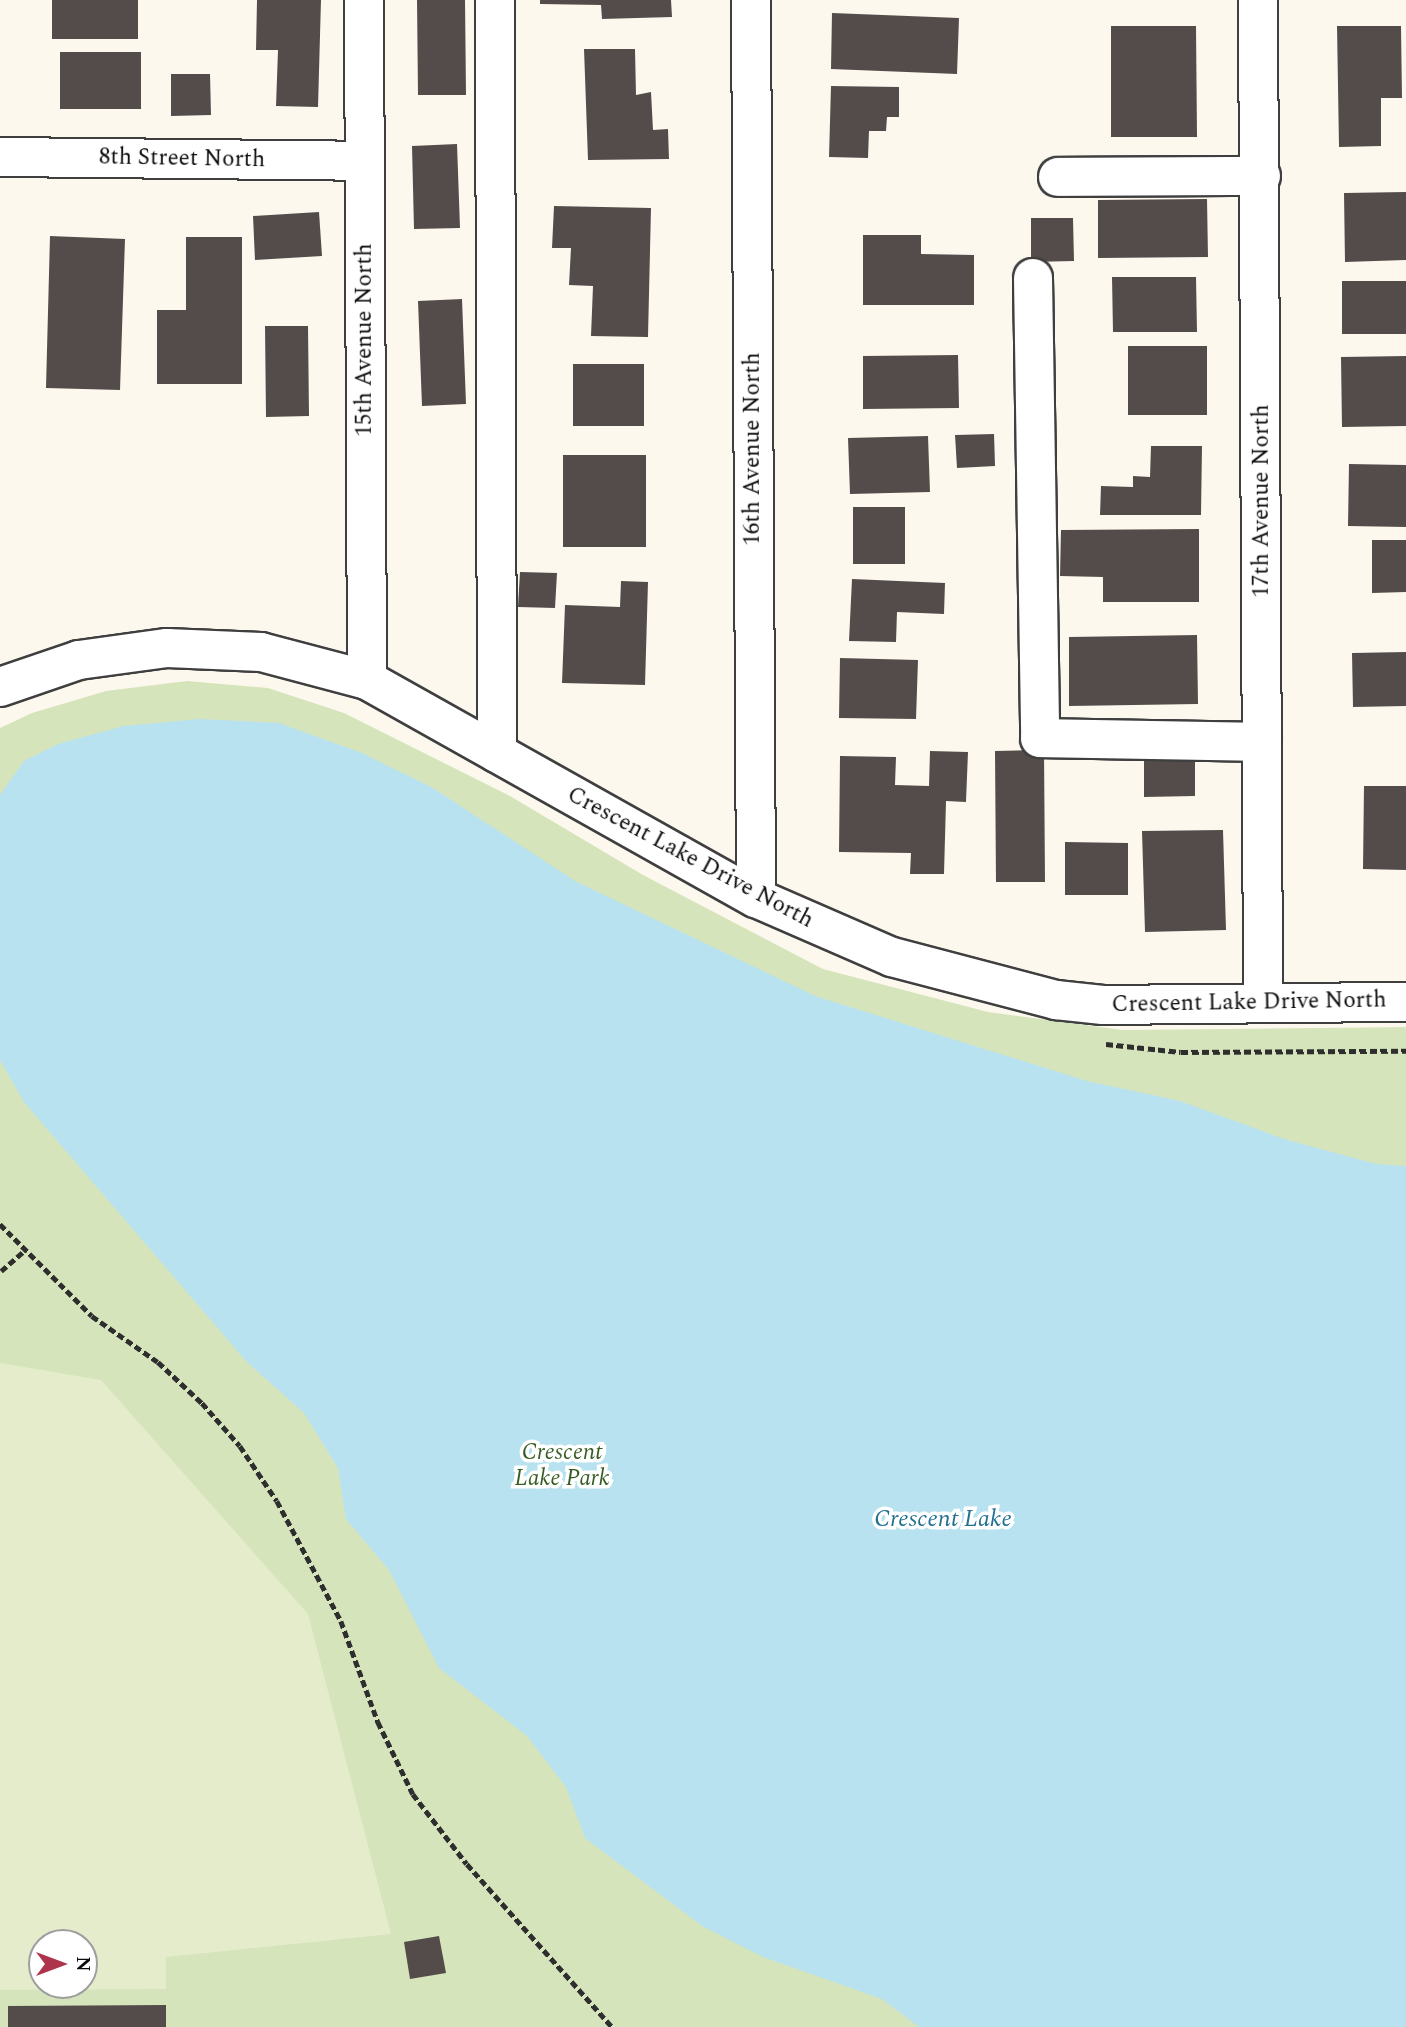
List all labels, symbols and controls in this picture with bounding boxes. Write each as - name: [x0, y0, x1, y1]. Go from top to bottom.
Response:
- street label: 8th Street North: [99, 144, 265, 174]
- street label: 15th Avenue North: [351, 243, 379, 437]
- street label: 16th Avenue North: [739, 352, 767, 546]
- street label: 17th Avenue North: [1248, 404, 1276, 598]
- street label: Crescent Lake Drive North: [562, 781, 818, 935]
- street label: Crescent Lake Drive North: [1111, 987, 1387, 1019]
- park label: Crescent Lake Park: [514, 1439, 610, 1493]
- water label: Crescent Lake: [874, 1506, 1012, 1534]
- north arrow: [28, 1929, 98, 1999]
- text: N: [68, 1956, 97, 1972]

